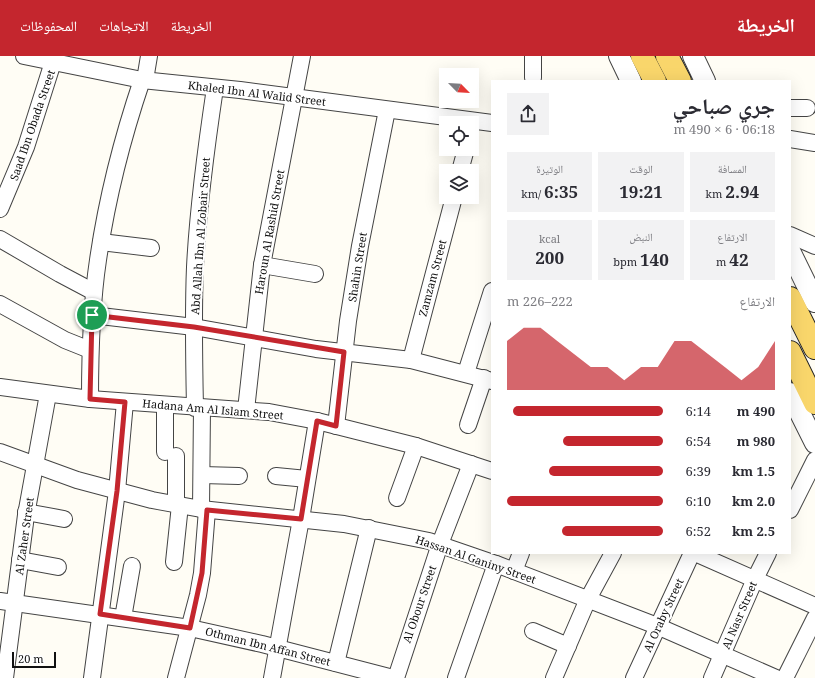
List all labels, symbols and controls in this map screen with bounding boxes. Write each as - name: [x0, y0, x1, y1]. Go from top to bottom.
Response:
- text: الخريطة: [737, 12, 795, 38]
- text: المحفوظات: [20, 16, 77, 35]
- text: الاتجاهات: [99, 16, 149, 35]
- text: الخريطة: [171, 16, 212, 35]
- street label: Saad Ibn Obada Street: [6, 67, 58, 182]
- north arrow: [439, 68, 479, 108]
- map controls: [439, 68, 479, 204]
- street label: Khaled Ibn Al Walid Street: [187, 77, 327, 109]
- text: جري صباحي: [673, 90, 775, 120]
- button: share: [507, 93, 549, 135]
- button: locate: [439, 116, 479, 156]
- text: 06:18 · 6 × 490 m: [673, 120, 775, 138]
- street label: Abd Allah Ibn Al Zobair Street: [187, 157, 213, 315]
- text: الوتيرة: [536, 161, 563, 176]
- text: الوقت: [629, 161, 653, 176]
- text: المسافة: [718, 161, 747, 176]
- button: layers: [439, 164, 479, 204]
- street label: Haroun Al Rashid Street: [251, 168, 287, 296]
- text: 6:35: [544, 180, 578, 203]
- text: 19:21: [619, 180, 663, 203]
- text: 2.94: [725, 180, 759, 203]
- text: /km: [521, 186, 544, 201]
- text: km: [706, 186, 725, 201]
- text: النبض: [629, 229, 653, 244]
- text: الارتفاع: [717, 229, 747, 244]
- street label: Shahin Street: [344, 231, 370, 303]
- text: kcal: [539, 231, 560, 246]
- street label: Zamzam Street: [415, 238, 449, 318]
- text: 200: [535, 246, 564, 269]
- text: 140: [640, 248, 669, 271]
- text: 42: [729, 248, 749, 271]
- text: bpm: [613, 254, 640, 269]
- text: m: [716, 254, 729, 269]
- text: 222–226 m: [507, 292, 573, 310]
- text: الارتفاع: [740, 292, 775, 310]
- pin: [75, 298, 109, 332]
- icon: arrive: [81, 304, 103, 326]
- street label: Hadana Am Al Islam Street: [142, 395, 284, 423]
- text: 6:14: [685, 402, 711, 420]
- text: 490 m: [737, 402, 775, 420]
- text: 6:54: [685, 432, 711, 450]
- text: 980 m: [737, 432, 775, 450]
- text: 6:39: [685, 462, 711, 480]
- text: 1.5 km: [732, 462, 775, 480]
- text: 6:10: [685, 492, 711, 510]
- text: 2.0 km: [732, 492, 775, 510]
- street label: Al Zaher Street: [11, 496, 37, 576]
- text: 6:52: [685, 522, 711, 540]
- text: 2.5 km: [732, 522, 775, 540]
- street label: Hassan Al Ganiny Street: [414, 531, 538, 587]
- street label: Al Obour Street: [399, 563, 439, 645]
- street label: Al Oraby Street: [639, 576, 687, 654]
- street label: Al Nasr Street: [718, 579, 760, 651]
- street label: Othman Ibn Affan Street: [204, 623, 332, 669]
- scale bar: [12, 650, 56, 669]
- text: 20 m: [18, 651, 44, 666]

